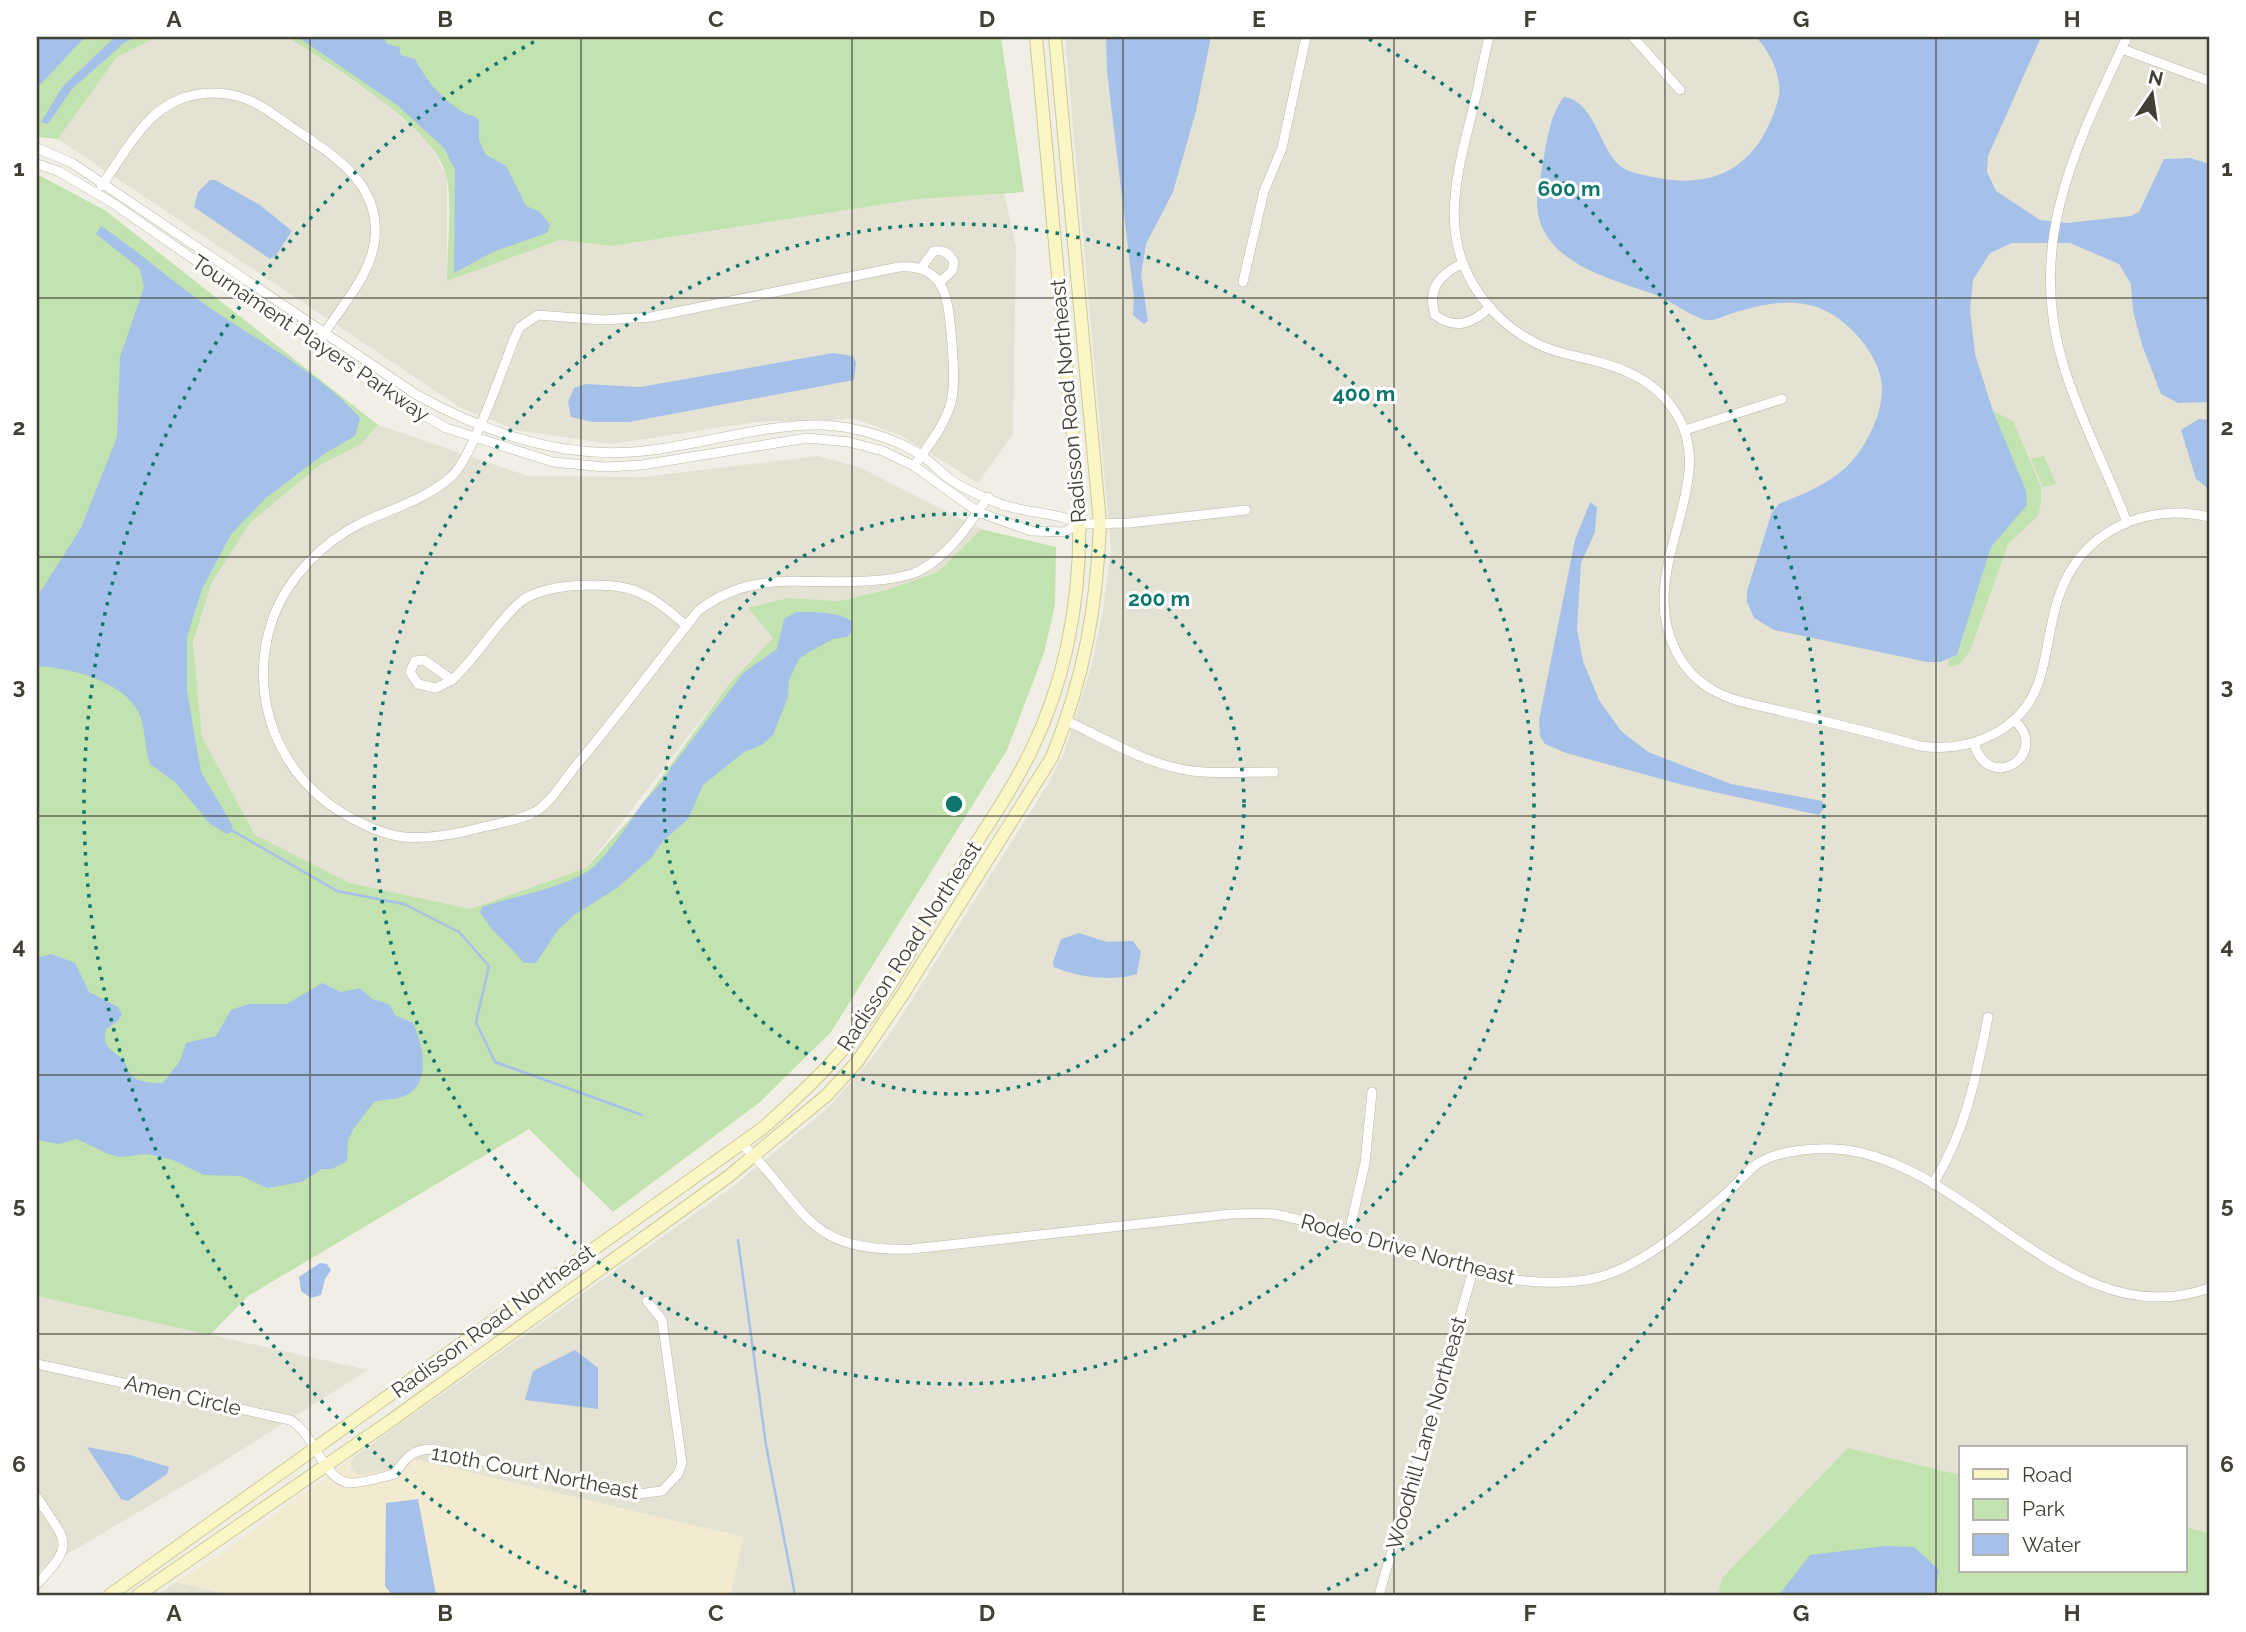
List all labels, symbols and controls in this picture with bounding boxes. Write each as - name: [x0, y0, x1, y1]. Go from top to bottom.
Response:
- text: A: [166, 5, 182, 32]
- text: B: [437, 5, 453, 32]
- text: C: [708, 5, 724, 32]
- text: D: [979, 5, 995, 32]
- text: E: [1252, 5, 1266, 32]
- text: F: [1523, 5, 1537, 32]
- text: G: [1793, 5, 1809, 32]
- text: H: [2063, 5, 2081, 32]
- north arrow: [2116, 60, 2186, 130]
- text: N: [2146, 65, 2165, 90]
- text: 1: [13, 154, 25, 181]
- text: 1: [2221, 154, 2233, 181]
- text: 600 m: [1537, 176, 1601, 201]
- street label: Tournament Players Parkway: [188, 249, 434, 427]
- street label: Radisson Road Northeast: [1045, 278, 1091, 524]
- text: 400 m: [1333, 381, 1395, 406]
- text: 2: [13, 413, 25, 440]
- text: 2: [2221, 413, 2233, 440]
- text: 200 m: [1128, 586, 1190, 611]
- text: 3: [13, 672, 25, 699]
- text: 3: [2221, 672, 2233, 699]
- centre of rings: [942, 792, 966, 816]
- street label: Radisson Road Northeast: [832, 837, 986, 1055]
- text: 4: [12, 932, 26, 959]
- text: 4: [2220, 932, 2234, 959]
- text: 5: [13, 1191, 26, 1218]
- text: 5: [2221, 1191, 2234, 1218]
- street label: Rodeo Drive Northeast: [1298, 1208, 1518, 1290]
- street label: Radisson Road Northeast: [387, 1239, 599, 1403]
- street label: Woodhill Lane Northeast: [1381, 1314, 1471, 1552]
- street label: Amen Circle: [122, 1369, 244, 1421]
- street label: 110th Court Northeast: [429, 1440, 641, 1504]
- legend: [1959, 1446, 2186, 1572]
- text: 6: [12, 1450, 26, 1477]
- text: 6: [2220, 1450, 2234, 1477]
- text: Road: [2022, 1462, 2072, 1487]
- text: Park: [2022, 1496, 2065, 1521]
- text: Water: [2022, 1532, 2081, 1557]
- text: A: [166, 1599, 182, 1626]
- text: B: [437, 1599, 453, 1626]
- text: C: [708, 1599, 724, 1626]
- text: D: [979, 1599, 995, 1626]
- text: E: [1252, 1599, 1266, 1626]
- text: F: [1523, 1599, 1537, 1626]
- text: G: [1793, 1599, 1809, 1626]
- text: H: [2063, 1599, 2081, 1626]

